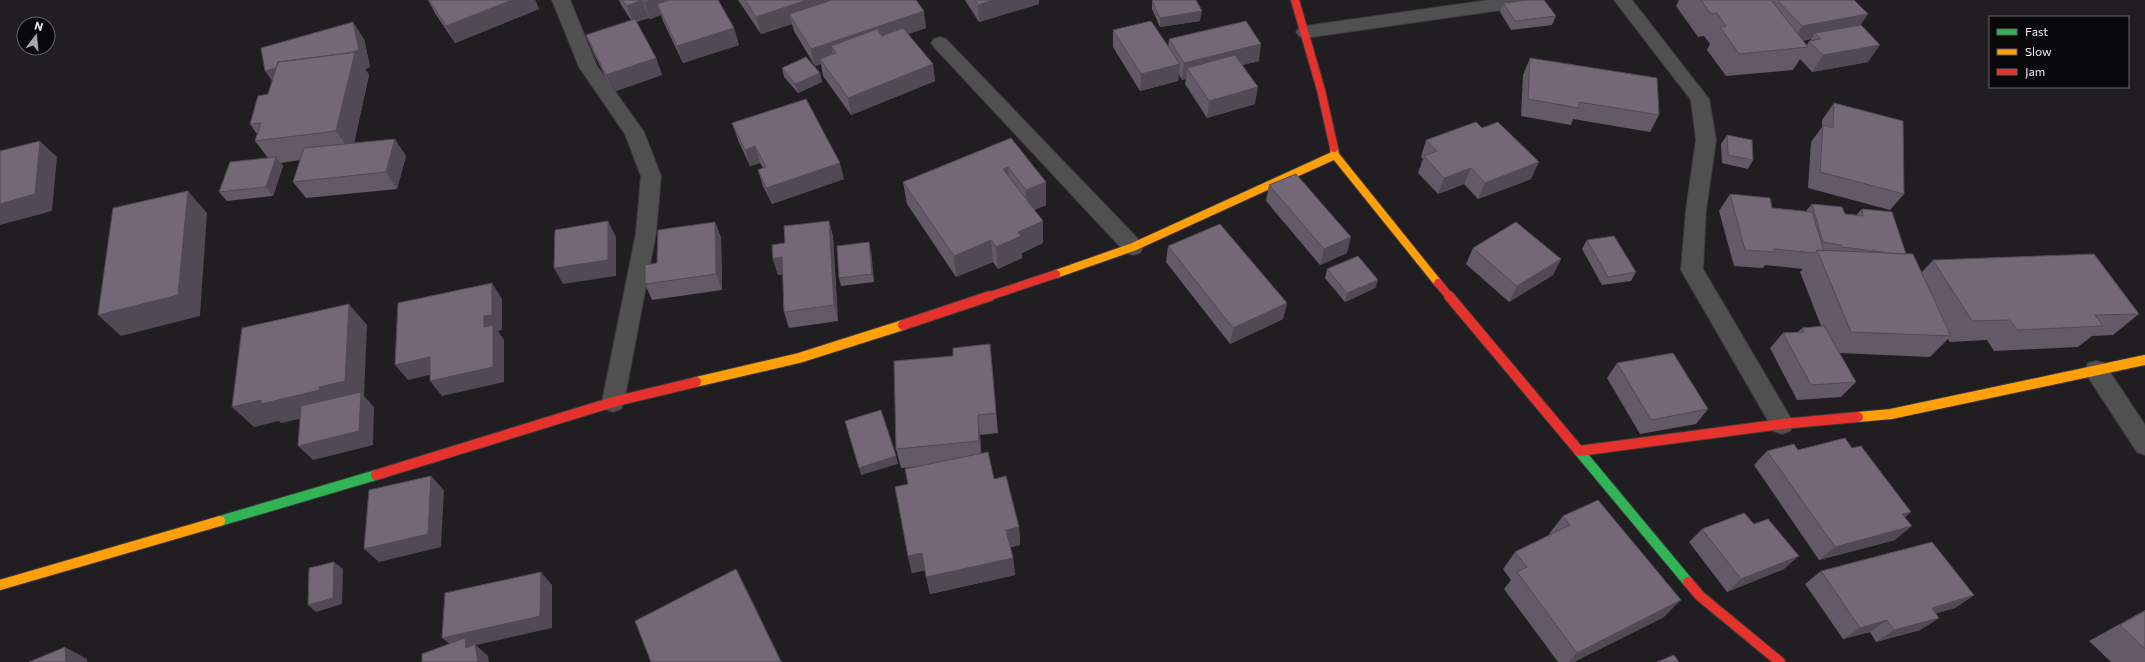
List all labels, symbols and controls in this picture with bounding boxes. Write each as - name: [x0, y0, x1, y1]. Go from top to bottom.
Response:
- north arrow: [16, 16, 56, 56]
- legend: [1989, 16, 2129, 88]
- text: N: [33, 19, 45, 33]
- text: Fast: [2025, 24, 2048, 38]
- text: Slow: [2025, 44, 2052, 58]
- text: Jam: [2025, 64, 2045, 79]

